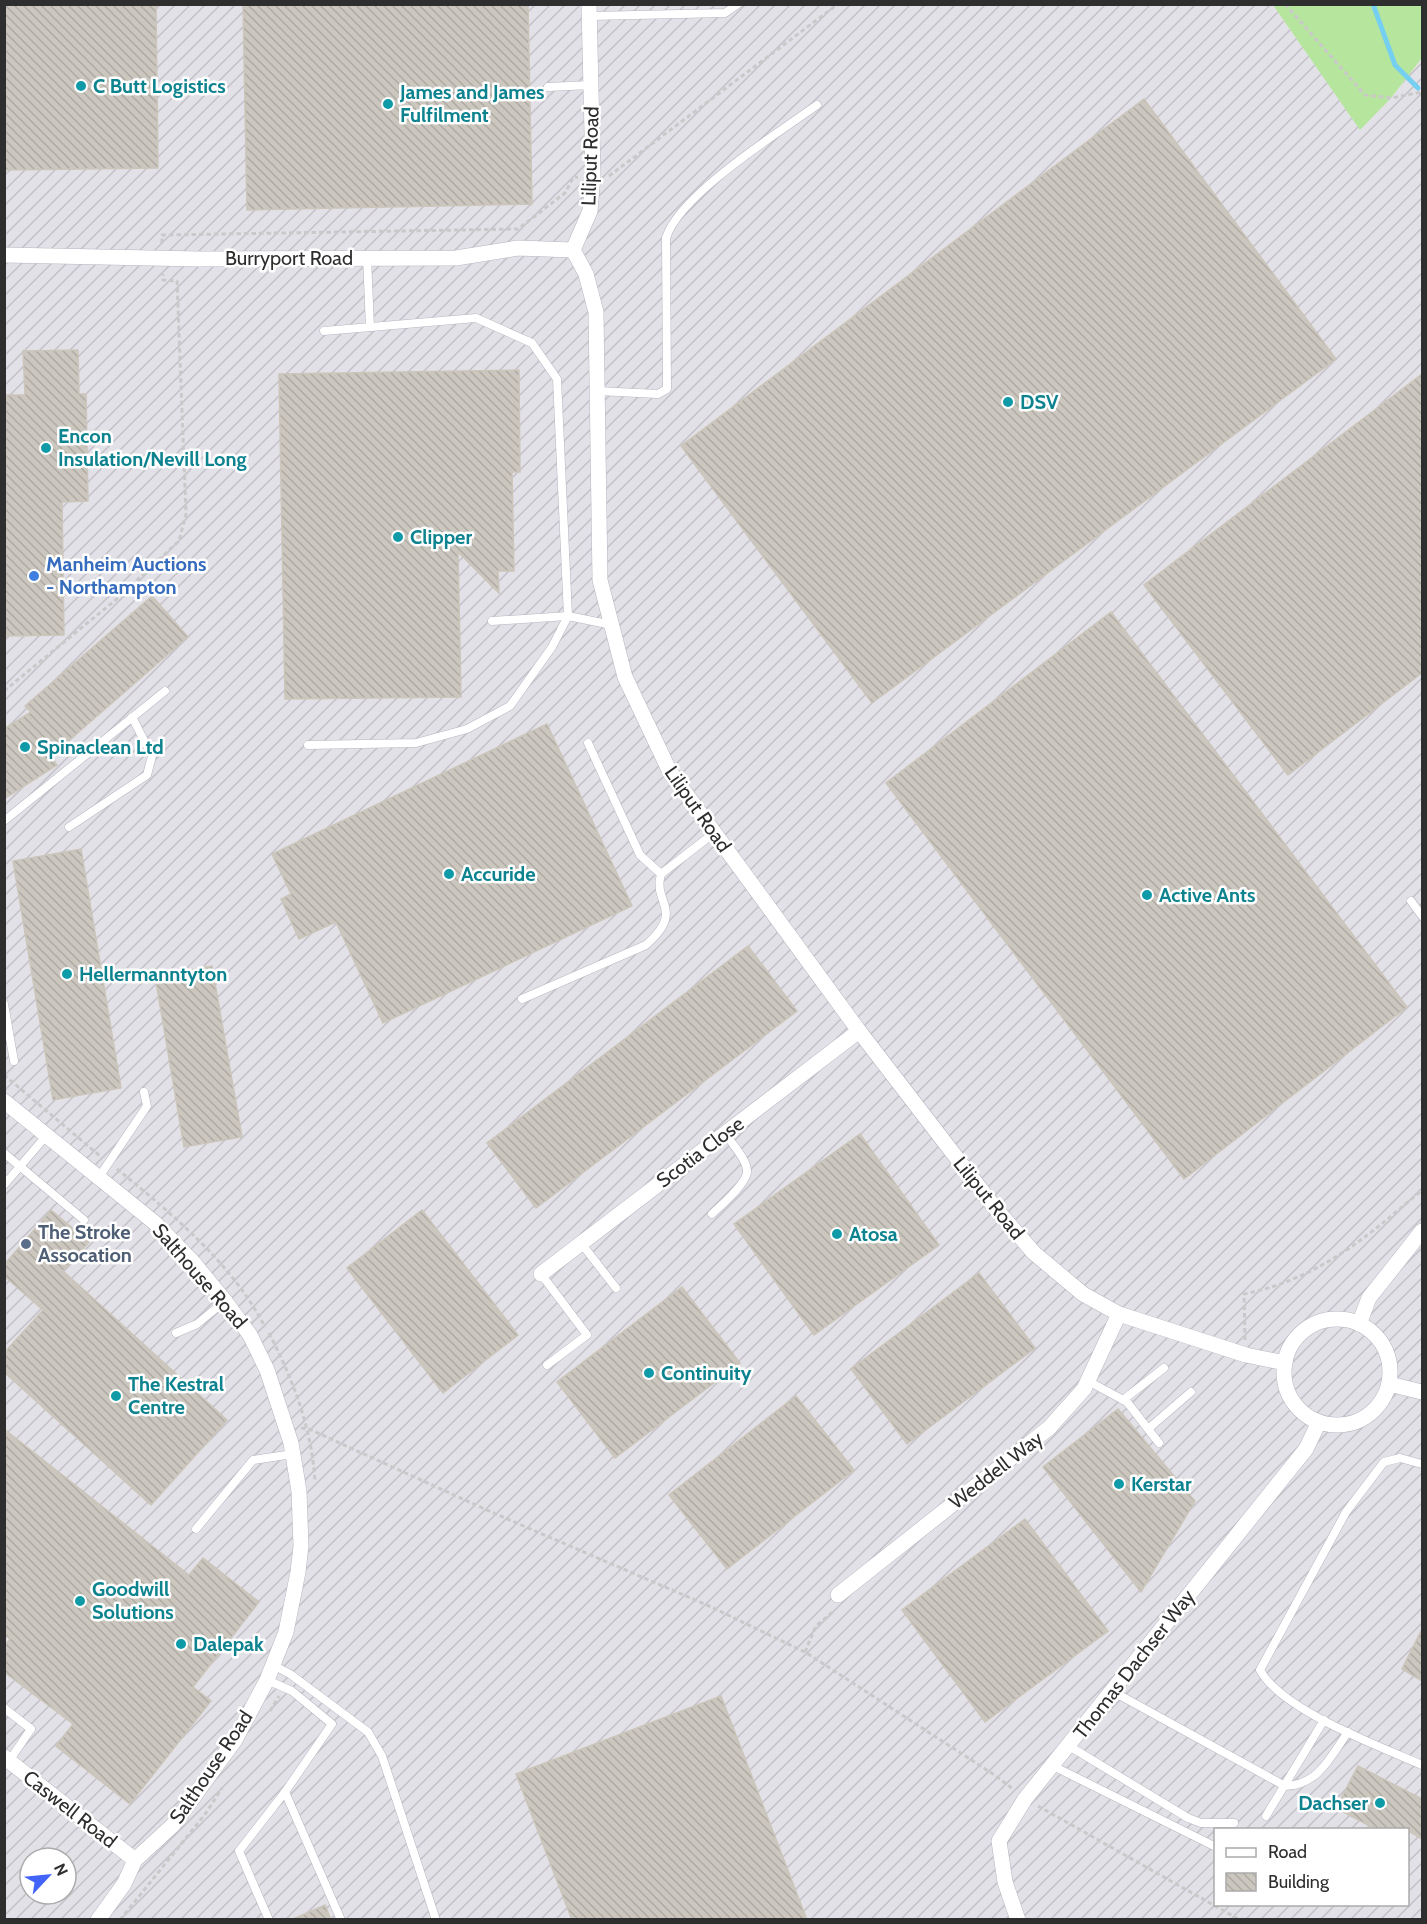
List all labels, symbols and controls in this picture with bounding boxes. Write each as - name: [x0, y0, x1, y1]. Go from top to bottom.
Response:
- place label: C Butt Logistics: [93, 74, 226, 98]
- marker: C Butt Logistics: [74, 79, 88, 93]
- place label: James and James Fulfilment: [399, 80, 545, 127]
- marker: James and James Fulfilment: [381, 97, 395, 111]
- street label: Liliput Road: [576, 106, 604, 206]
- street label: Burryport Road: [225, 246, 353, 270]
- place label: DSV: [1020, 390, 1059, 414]
- marker: DSV: [1001, 395, 1015, 409]
- place label: Encon Insulation/Nevill Long: [58, 424, 247, 471]
- marker: Encon Insulation/Nevill Long: [39, 441, 53, 455]
- place label: Clipper: [410, 525, 472, 549]
- marker: Clipper: [391, 530, 405, 544]
- place label: Manheim Auctions - Northampton: [46, 552, 206, 599]
- marker: Manheim Auctions - Northampton: [27, 569, 41, 583]
- place label: Spinaclean Ltd: [37, 735, 164, 759]
- marker: Spinaclean Ltd: [18, 740, 32, 754]
- street label: Liliput Road: [660, 761, 736, 857]
- place label: Accuride: [461, 862, 536, 886]
- marker: Accuride: [442, 867, 456, 881]
- place label: Active Ants: [1159, 883, 1255, 907]
- marker: Active Ants: [1140, 888, 1154, 902]
- place label: Hellermanntyton: [79, 962, 227, 986]
- marker: Hellermanntyton: [60, 967, 74, 981]
- street label: Scotia Close: [652, 1111, 748, 1193]
- street label: Liliput Road: [948, 1152, 1030, 1244]
- street label: Salthouse Road: [148, 1219, 252, 1333]
- place label: The Stroke Assocation: [38, 1220, 132, 1267]
- place label: Atosa: [849, 1222, 898, 1246]
- marker: Atosa: [830, 1227, 844, 1241]
- marker: The Stroke Assocation: [19, 1237, 33, 1251]
- place label: Continuity: [661, 1361, 752, 1385]
- marker: Continuity: [642, 1366, 656, 1380]
- place label: The Kestral Centre: [128, 1372, 224, 1419]
- marker: The Kestral Centre: [109, 1389, 123, 1403]
- street label: Weddell Way: [944, 1426, 1048, 1514]
- place label: Kerstar: [1131, 1472, 1192, 1496]
- marker: Kerstar: [1112, 1477, 1126, 1491]
- place label: Goodwill Solutions: [92, 1577, 174, 1624]
- street label: Thomas Dachser Way: [1068, 1585, 1200, 1743]
- marker: Goodwill Solutions: [73, 1594, 87, 1608]
- place label: Dalepak: [193, 1632, 264, 1656]
- marker: Dalepak: [174, 1637, 188, 1651]
- street label: Salthouse Road: [164, 1706, 258, 1828]
- street label: Caswell Road: [18, 1765, 122, 1853]
- place label: Dachser: [1298, 1791, 1368, 1815]
- marker: Dachser: [1373, 1796, 1387, 1810]
- legend: [1214, 1828, 1409, 1906]
- text: Road: [1268, 1841, 1307, 1863]
- north arrow: [18, 1846, 78, 1906]
- text: N: [50, 1860, 72, 1879]
- text: Building: [1268, 1871, 1330, 1893]

